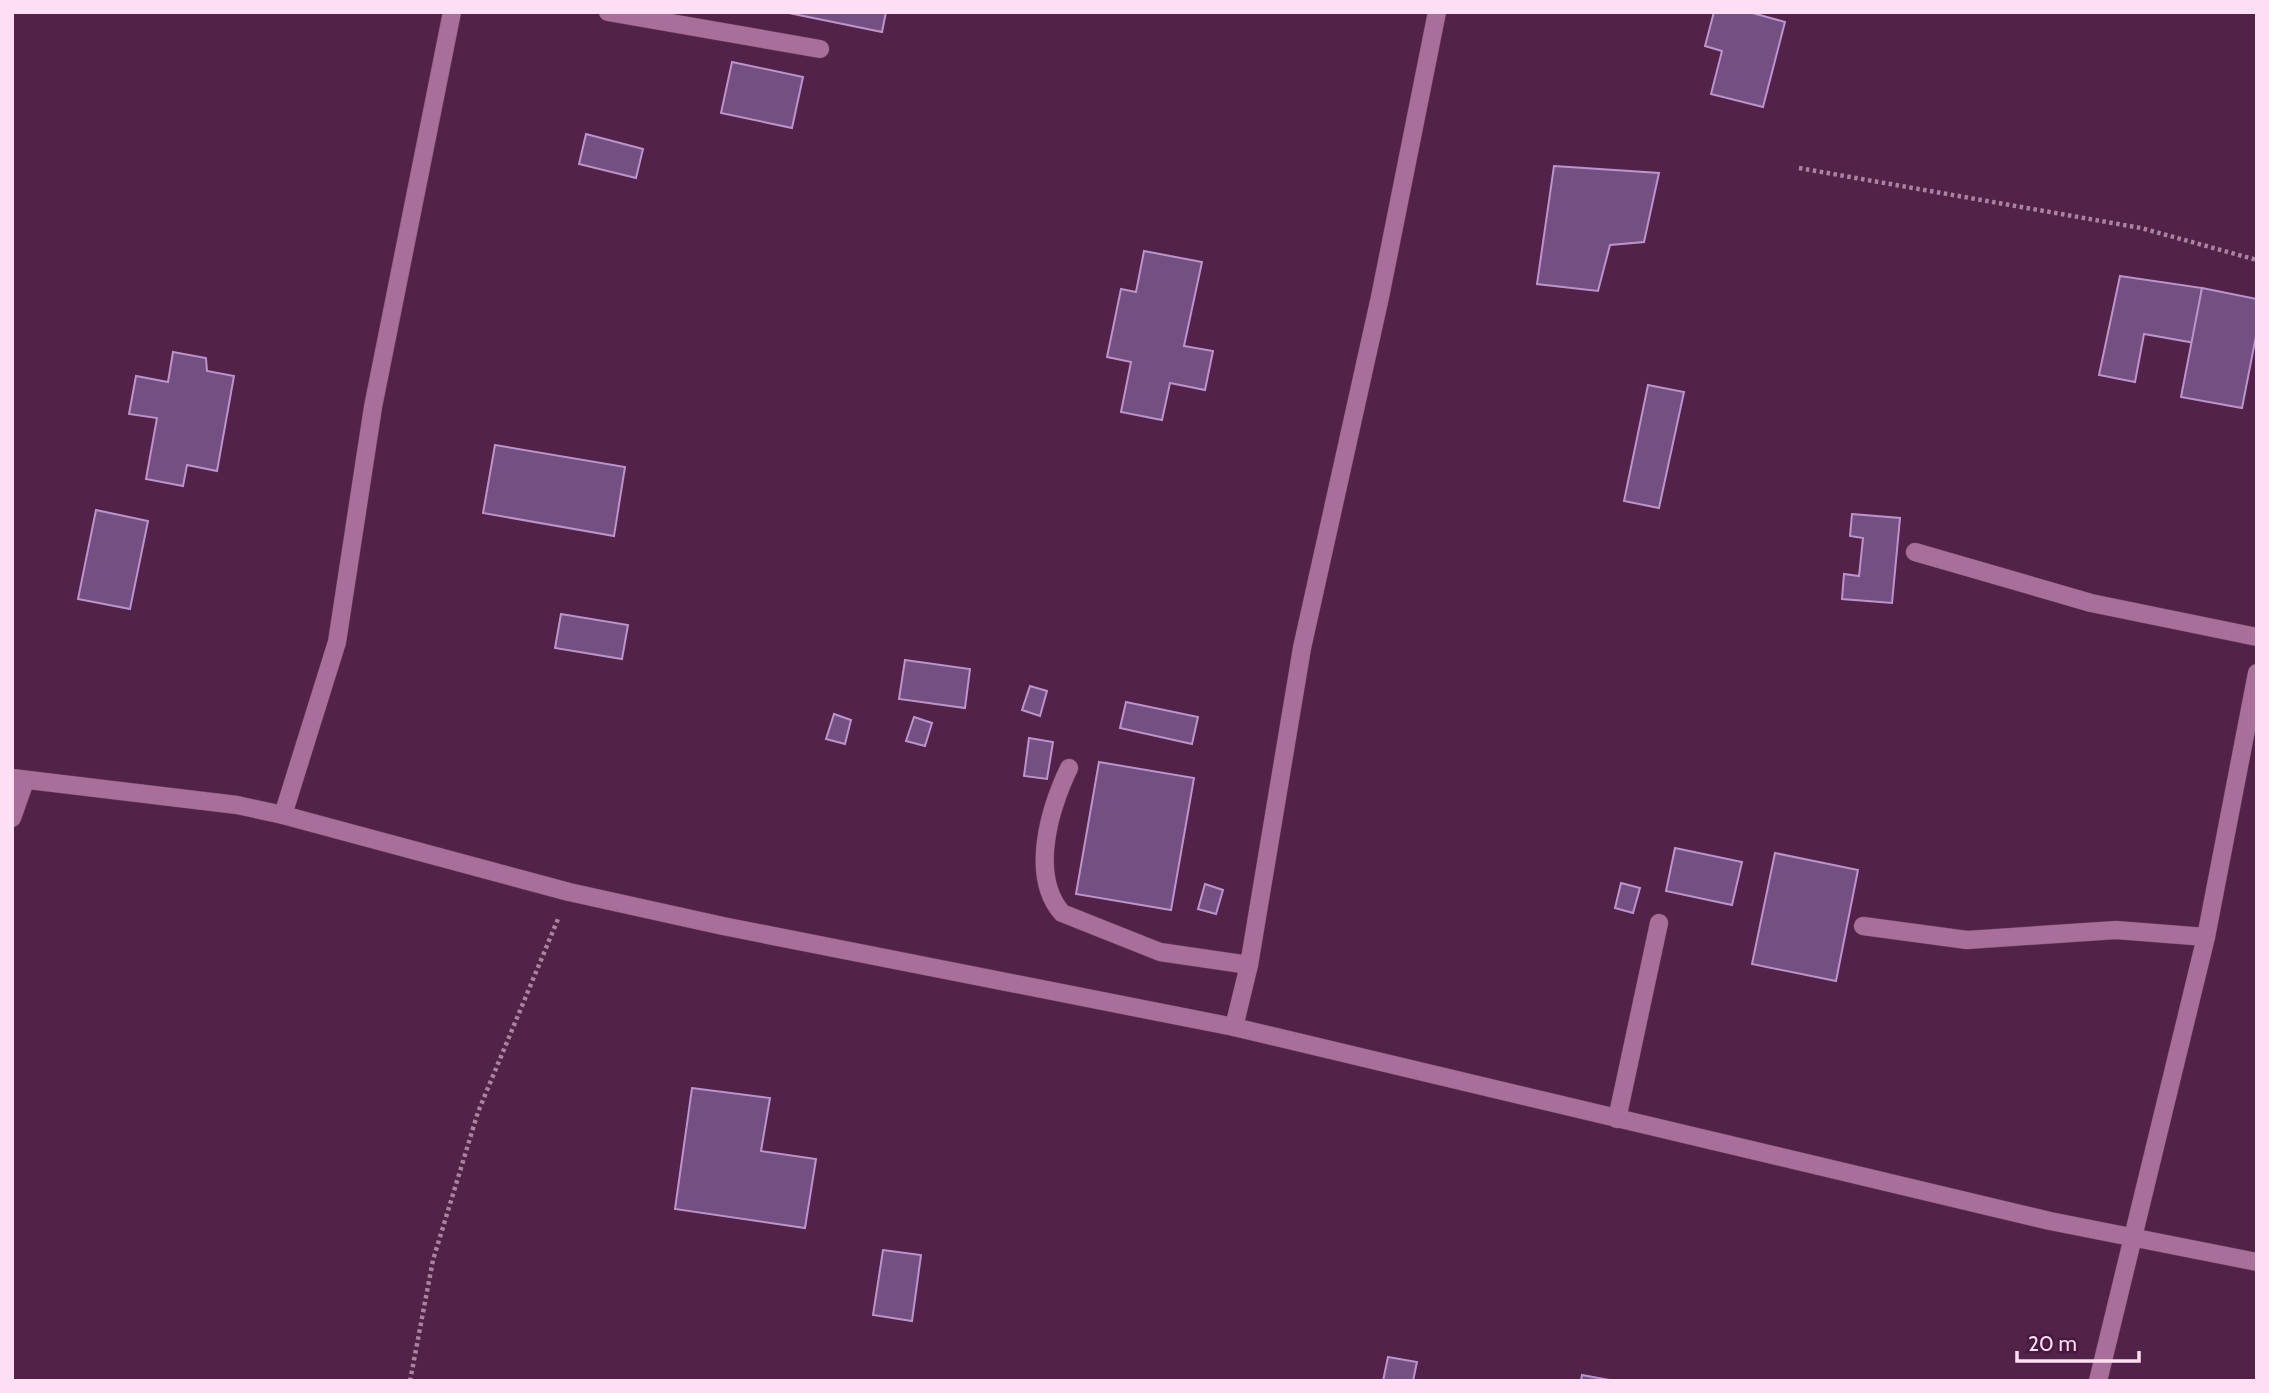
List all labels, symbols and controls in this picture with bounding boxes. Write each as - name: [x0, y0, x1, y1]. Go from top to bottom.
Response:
- scale bar: [2017, 1320, 2140, 1364]
- text: 20 m: [2028, 1331, 2077, 1356]

